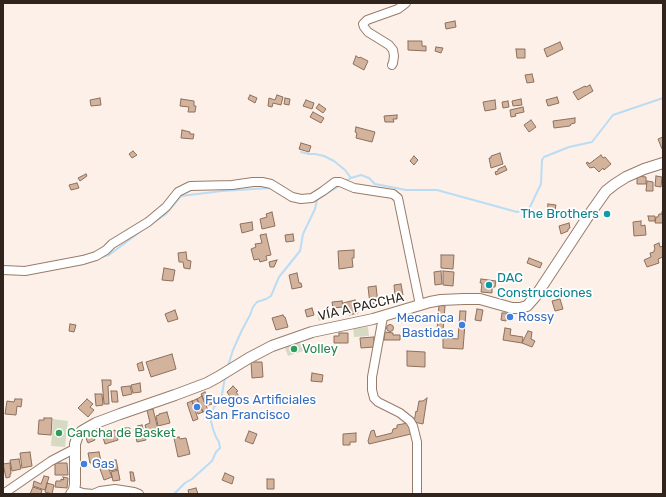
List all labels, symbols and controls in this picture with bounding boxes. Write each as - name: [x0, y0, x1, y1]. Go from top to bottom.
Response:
- place label: The Brothers: [521, 206, 599, 222]
- marker: The Brothers: [602, 209, 612, 219]
- place label: DAC Construcciones: [497, 270, 592, 301]
- marker: DAC Construcciones: [484, 280, 494, 290]
- street label: VÍA A PACCHA: [317, 290, 405, 324]
- place label: Rossy: [518, 309, 554, 325]
- place label: Mecanica Bastidas: [397, 310, 454, 341]
- marker: Rossy: [505, 312, 515, 322]
- marker: Mecanica Bastidas: [457, 320, 467, 330]
- place label: Volley: [302, 341, 338, 357]
- marker: Volley: [289, 344, 299, 354]
- place label: Fuegos Artificiales San Francisco: [205, 392, 316, 423]
- marker: Fuegos Artificiales San Francisco: [192, 402, 202, 412]
- place label: Cancha de Basket: [67, 425, 176, 441]
- marker: Cancha de Basket: [54, 428, 64, 438]
- place label: Gas: [92, 456, 115, 472]
- marker: Gas: [79, 459, 89, 469]

